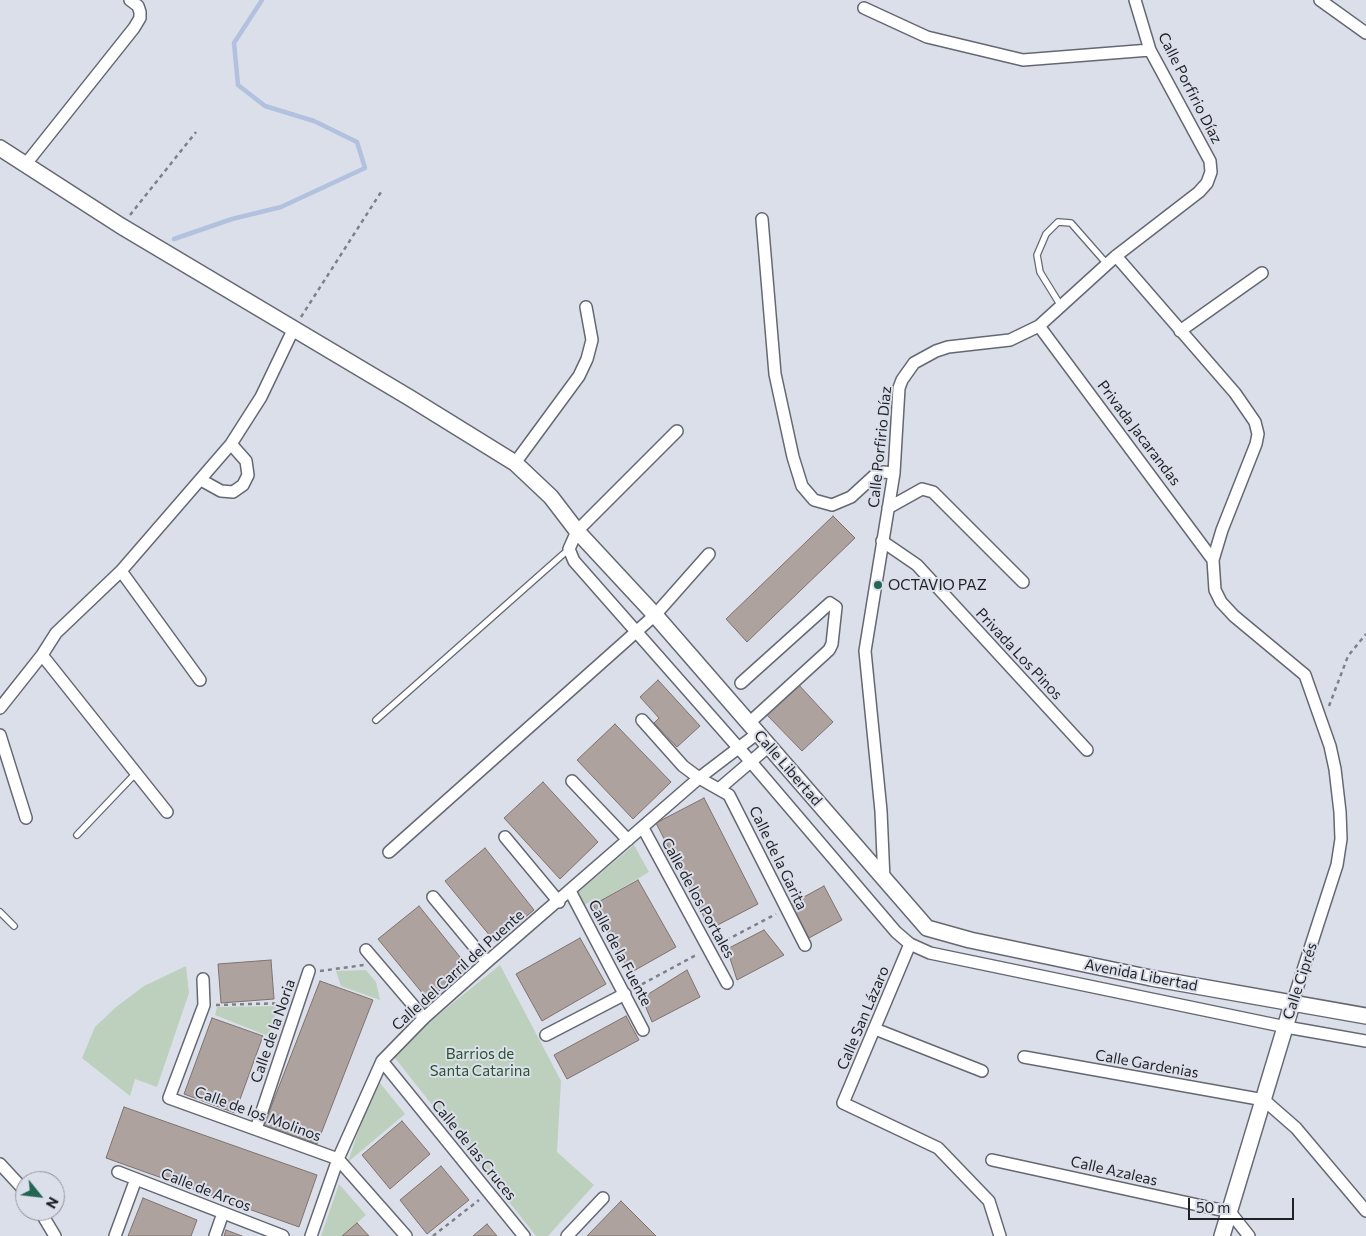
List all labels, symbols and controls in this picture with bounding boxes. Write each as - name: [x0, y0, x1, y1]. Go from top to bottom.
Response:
- street label: Calle Porfirio Díaz: [1154, 29, 1226, 147]
- street label: Privada Jacarandas: [1094, 377, 1184, 489]
- street label: Calle Porfirio Díaz: [865, 385, 895, 509]
- place label: OCTAVIO PAZ: [888, 576, 987, 594]
- marker: OCTAVIO PAZ: [872, 579, 884, 591]
- street label: Privada Los Pinos: [972, 604, 1066, 704]
- street label: Calle Libertad: [750, 726, 826, 810]
- street label: Calle de la Garita: [745, 803, 811, 913]
- street label: Calle de los Portales: [657, 835, 739, 961]
- street label: Calle de la Fuente: [584, 897, 656, 1009]
- street label: Calle del Carril del Puente: [388, 906, 528, 1034]
- street label: Calle Ciprés: [1279, 940, 1321, 1022]
- street label: Avenida Libertad: [1083, 955, 1199, 995]
- street label: Calle San Lázaro: [833, 963, 893, 1073]
- street label: Calle de la Noria: [247, 977, 299, 1085]
- park label: Barrios de Santa Catarina: [430, 1045, 530, 1080]
- street label: Calle Gardenias: [1094, 1046, 1200, 1082]
- street label: Calle de los Molinos: [192, 1083, 324, 1145]
- street label: Calle de las Cruces: [428, 1096, 520, 1204]
- street label: Calle Azaleas: [1069, 1152, 1159, 1190]
- street label: Calle de Arcos: [158, 1165, 254, 1215]
- north arrow: [15, 1171, 65, 1221]
- scale bar: [1191, 1188, 1297, 1220]
- text: N: [43, 1194, 63, 1212]
- text: 50 m: [1196, 1198, 1230, 1216]

